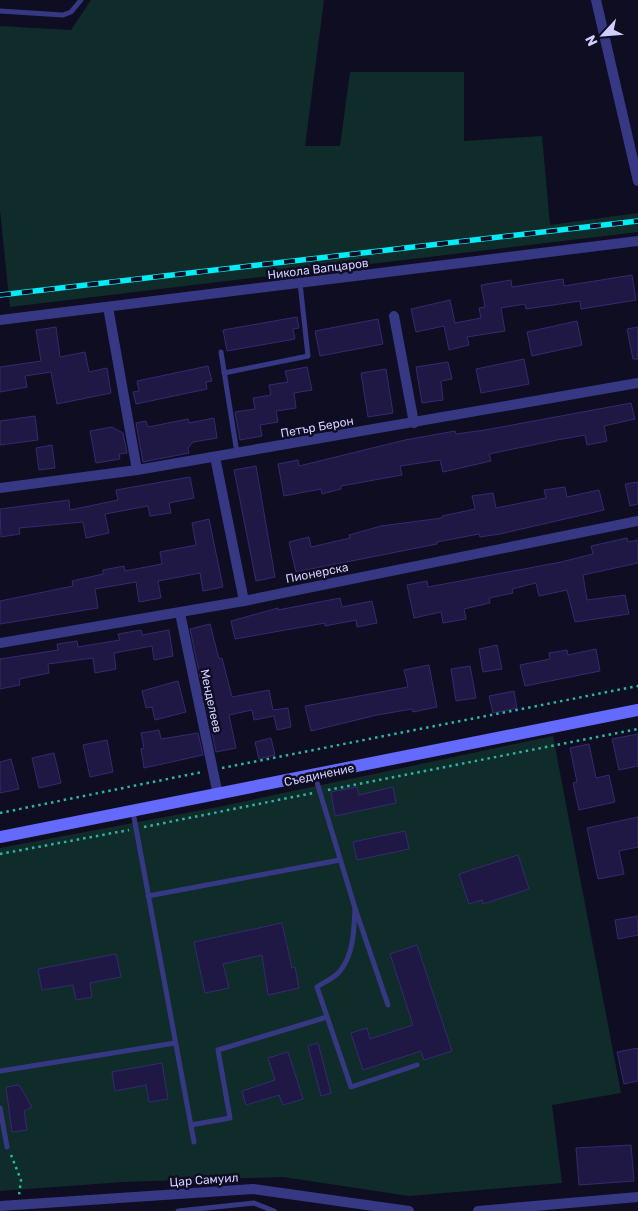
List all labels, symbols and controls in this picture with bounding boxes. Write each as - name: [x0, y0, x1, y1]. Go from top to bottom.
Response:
- north arrow: [578, 10, 628, 60]
- text: N: [582, 32, 602, 49]
- street label: Никола Вапцаров: [267, 256, 370, 282]
- street label: Петър Берон: [279, 414, 355, 440]
- street label: Пионерска: [284, 560, 350, 586]
- street label: Менделеев: [197, 668, 225, 734]
- street label: Съединение: [283, 761, 356, 789]
- street label: Цар Самуил: [169, 1171, 239, 1189]

